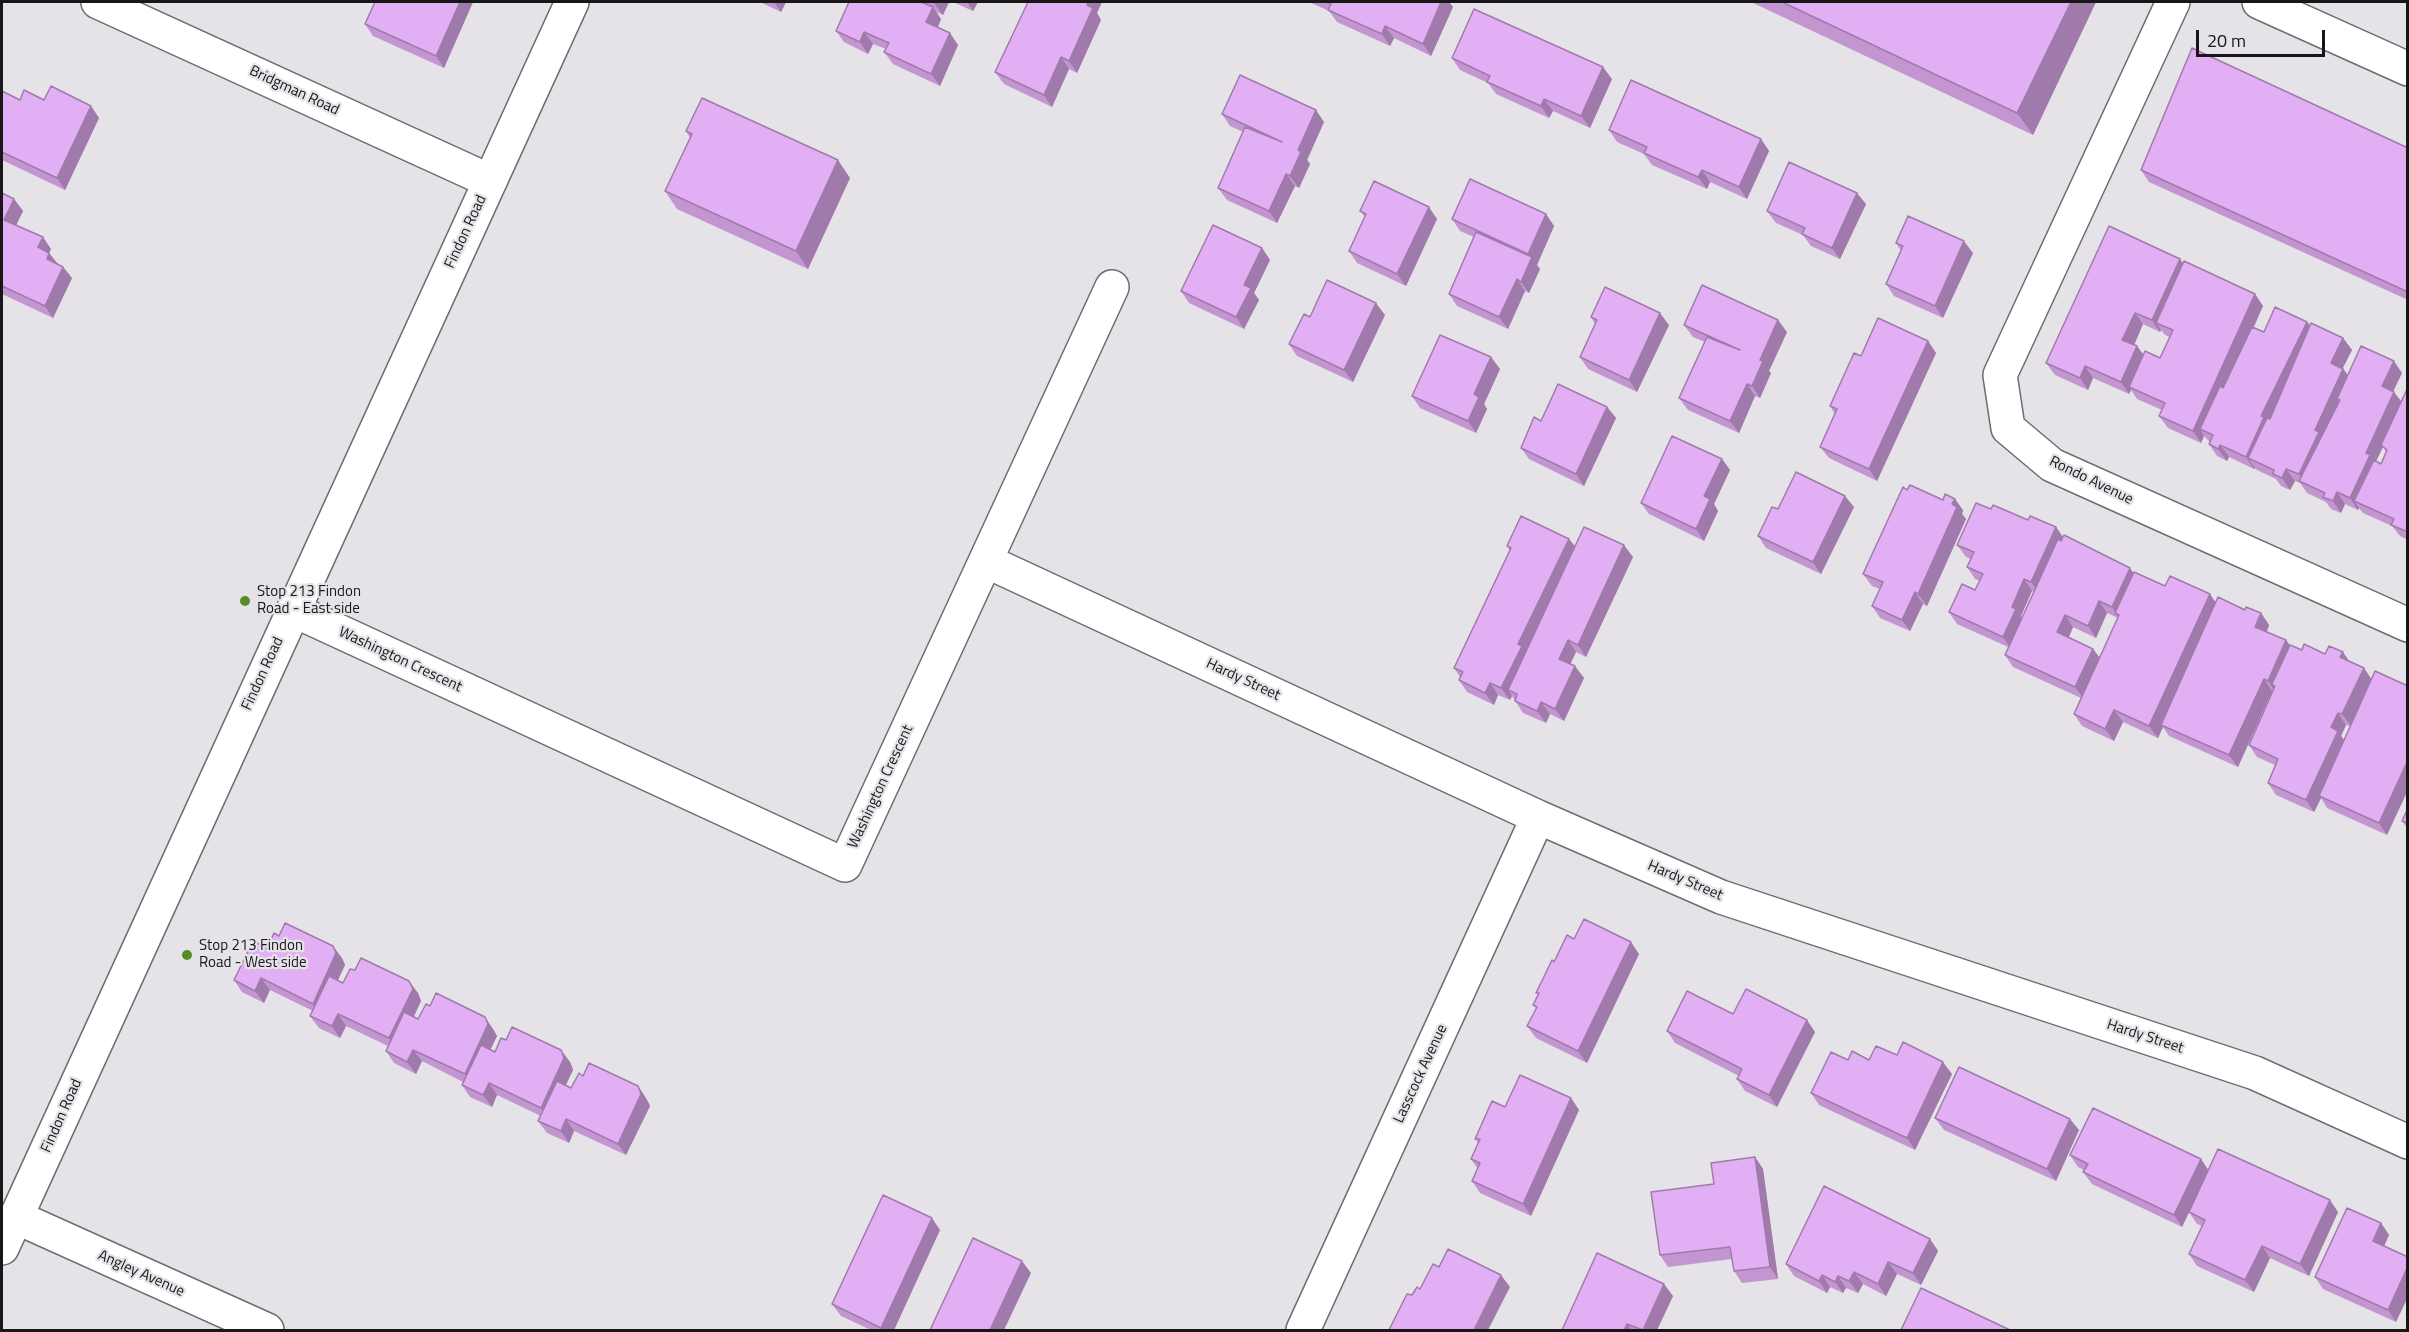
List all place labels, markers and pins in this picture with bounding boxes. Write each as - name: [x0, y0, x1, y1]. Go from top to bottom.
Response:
- place label: Stop 213 Findon Road - East side: [257, 583, 361, 618]
- marker: Stop 213 Findon Road - East side: [238, 594, 252, 608]
- place label: Stop 213 Findon Road - West side: [199, 937, 307, 972]
- marker: Stop 213 Findon Road - West side: [180, 948, 194, 962]

